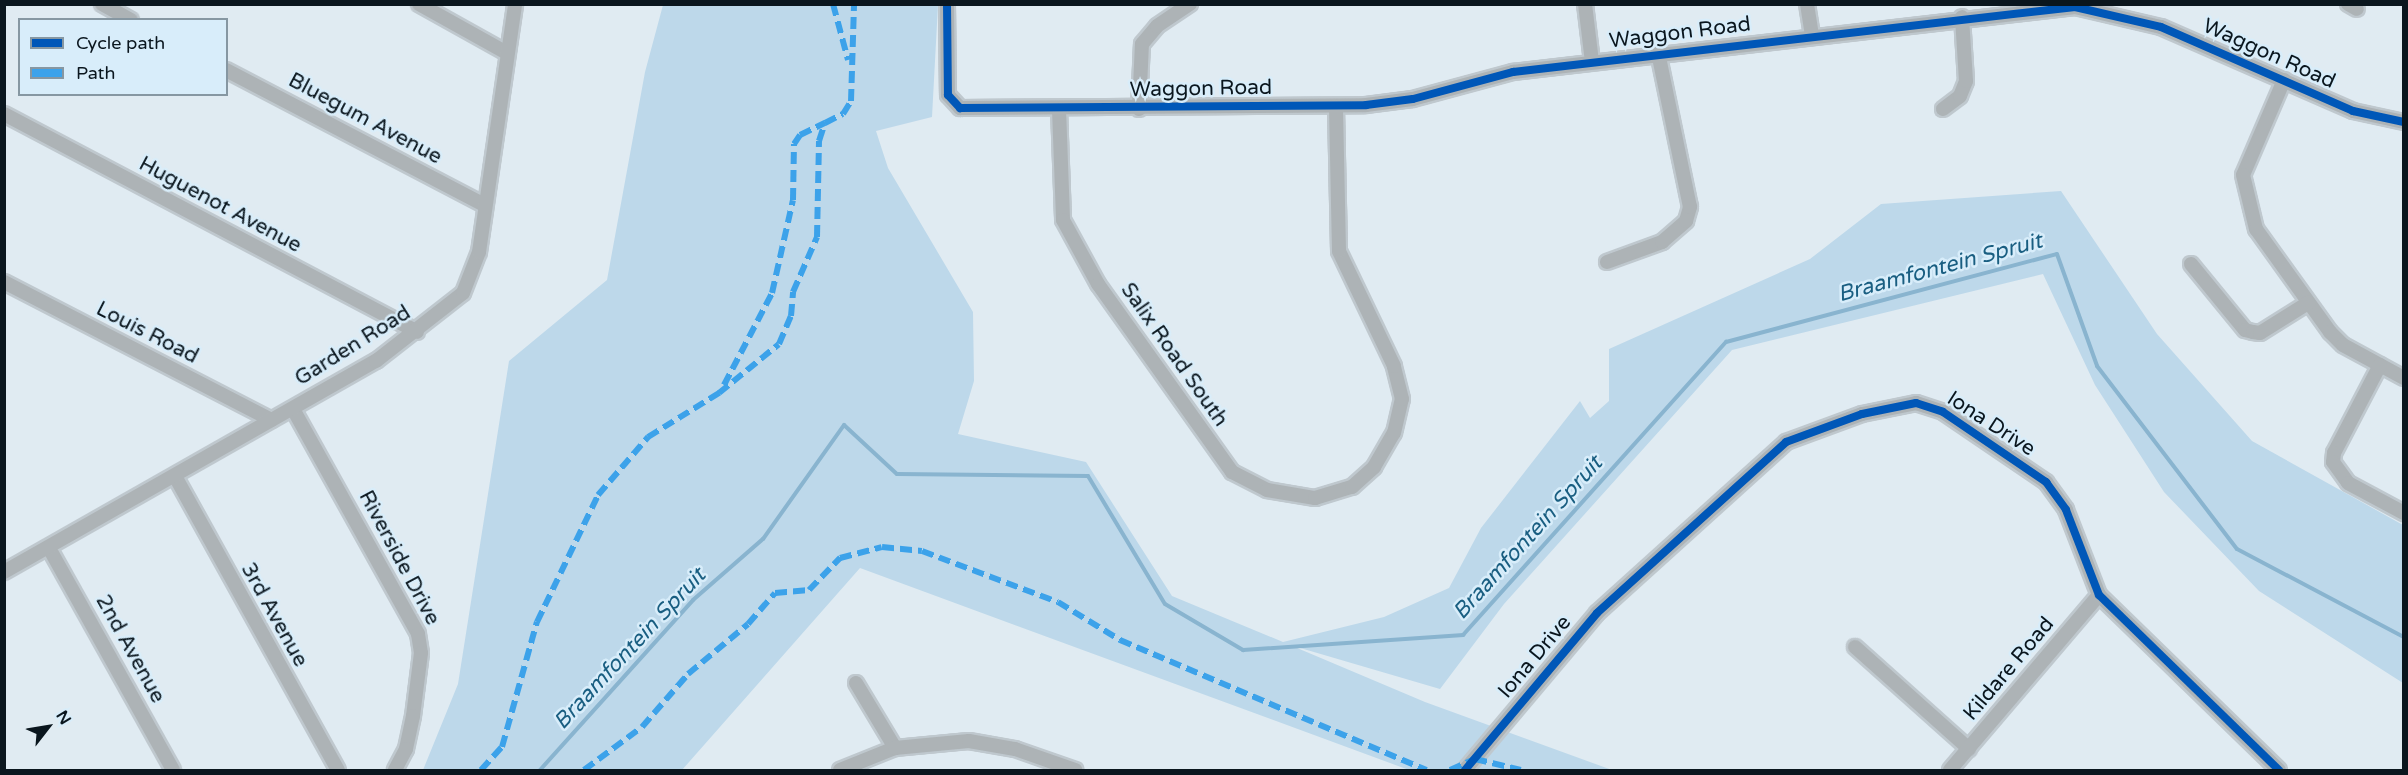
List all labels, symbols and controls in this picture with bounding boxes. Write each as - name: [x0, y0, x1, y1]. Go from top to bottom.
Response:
- street label: Waggon Road: [1608, 12, 1752, 54]
- street label: Waggon Road: [2199, 14, 2339, 94]
- legend: [18, 18, 228, 96]
- text: Cycle path: [76, 32, 165, 54]
- text: Path: [76, 62, 115, 84]
- street label: Bluegum Avenue: [284, 68, 446, 170]
- street label: Waggon Road: [1130, 75, 1272, 103]
- street label: Huguenot Avenue: [134, 152, 306, 258]
- water label: Braamfontein Spruit: [1835, 228, 2045, 308]
- street label: Salix Road South: [1115, 278, 1233, 432]
- street label: Louis Road: [92, 297, 202, 369]
- street label: Garden Road: [291, 300, 415, 392]
- street label: Iona Drive: [1942, 386, 2040, 462]
- water label: Braamfontein Spruit: [1448, 451, 1608, 625]
- street label: Riverside Drive: [353, 486, 445, 630]
- street label: 3rd Avenue: [235, 559, 313, 671]
- water label: Braamfontein Spruit: [548, 563, 712, 735]
- street label: 2nd Avenue: [90, 590, 170, 708]
- street label: Iona Drive: [1493, 611, 1577, 703]
- street label: Kildare Road: [1958, 612, 2060, 726]
- north arrow: [18, 697, 78, 757]
- text: N: [52, 707, 75, 728]

